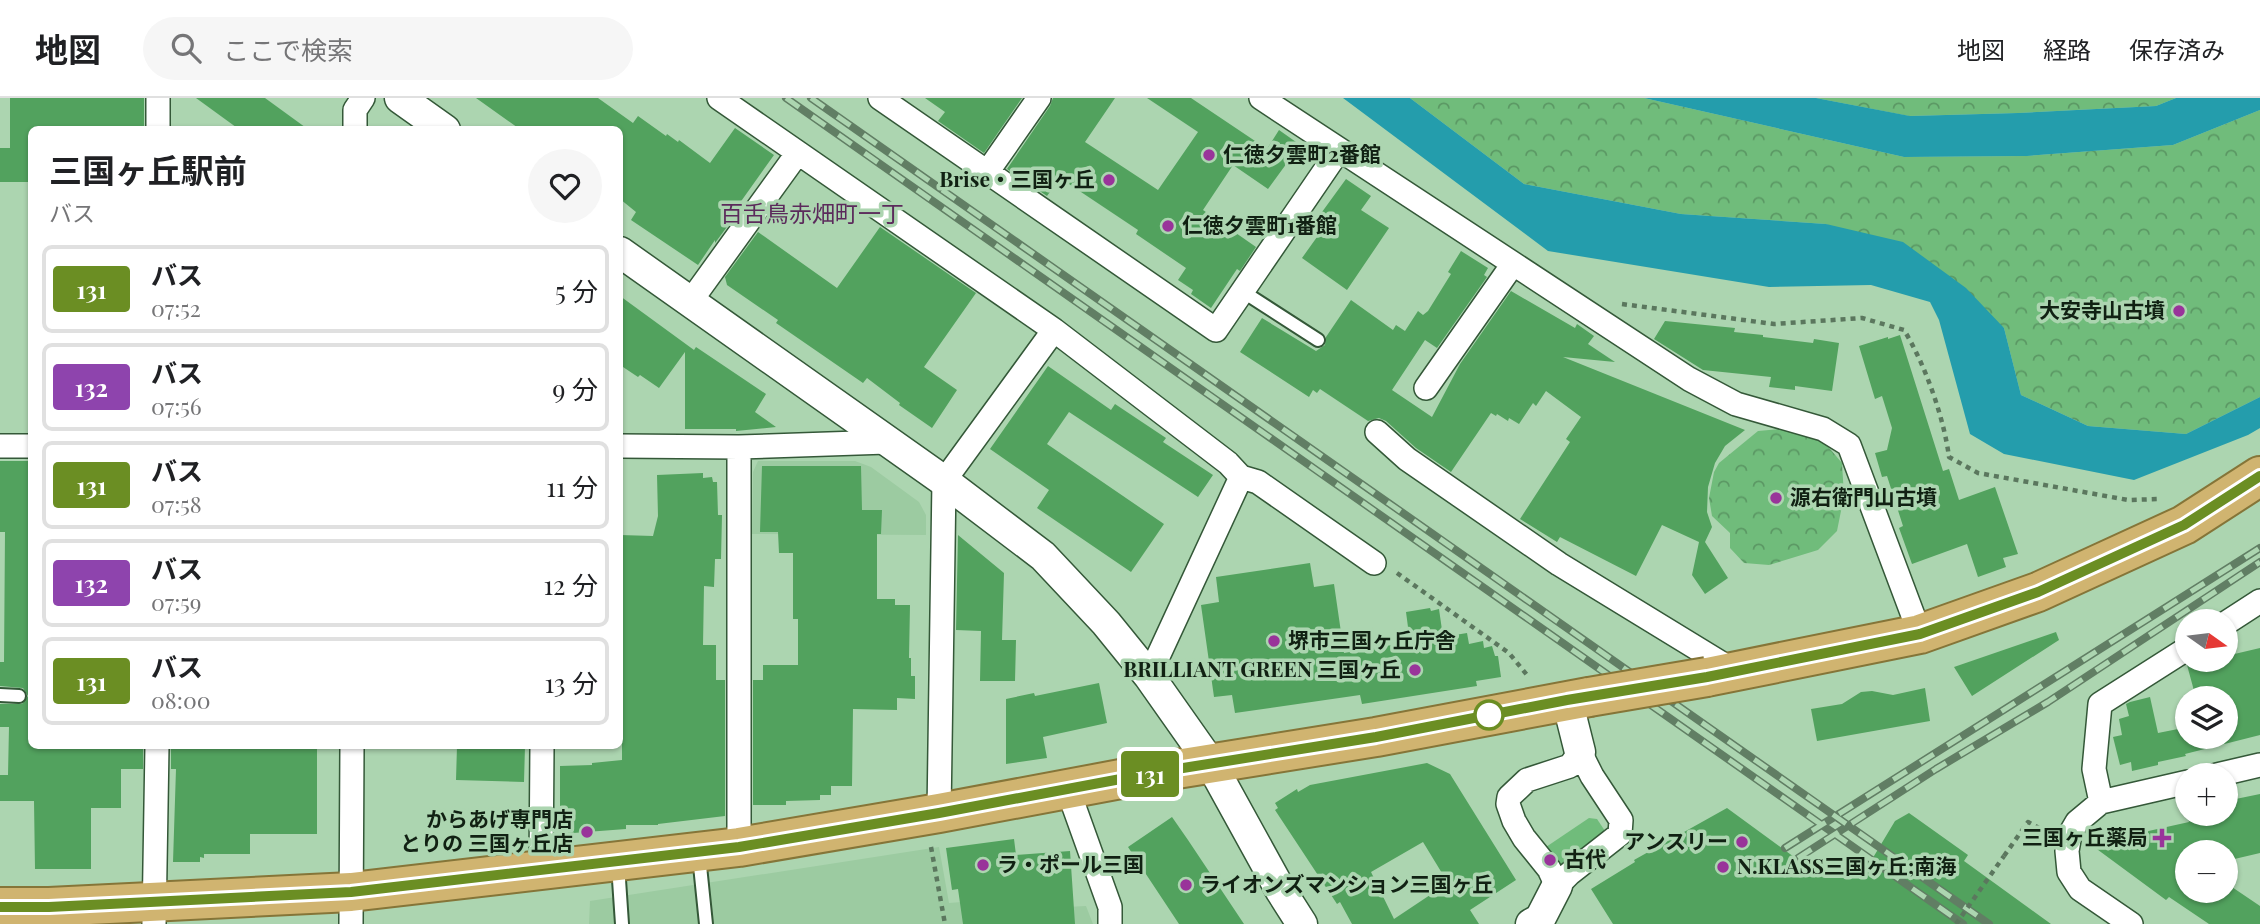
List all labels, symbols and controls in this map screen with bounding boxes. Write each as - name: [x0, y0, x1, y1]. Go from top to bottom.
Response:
- search box: [143, 17, 633, 80]
- text: 地図: [35, 26, 101, 70]
- icon: search: [167, 29, 205, 67]
- text: ここで検索: [223, 32, 353, 67]
- text: 地図: [1957, 33, 2005, 65]
- text: 経路: [2043, 33, 2091, 65]
- text: 保存済み: [2129, 33, 2225, 65]
- place label: 仁徳夕雲町2番館: [1223, 139, 1381, 167]
- text: 三国ヶ丘駅前: [49, 147, 247, 191]
- marker: 仁徳夕雲町2番館: [1201, 147, 1217, 163]
- button: heart: [528, 149, 602, 223]
- place label: Brise・三国ヶ丘: [939, 164, 1095, 192]
- marker: Brise・三国ヶ丘: [1101, 172, 1117, 188]
- text: バス: [49, 197, 95, 228]
- district label: 百舌鳥赤畑町一丁: [720, 197, 904, 228]
- place label: 仁徳夕雲町1番館: [1182, 210, 1337, 238]
- marker: 仁徳夕雲町1番館: [1160, 218, 1176, 234]
- text: バス: [151, 257, 203, 292]
- text: 131: [77, 273, 106, 305]
- text: 5 分: [555, 273, 598, 308]
- text: 07:52: [151, 292, 201, 323]
- place label: 大安寺山古墳: [2039, 295, 2165, 323]
- marker: 大安寺山古墳: [2171, 303, 2187, 319]
- text: バス: [151, 355, 203, 390]
- text: 132: [75, 371, 108, 403]
- text: 9 分: [552, 371, 598, 406]
- text: 07:56: [151, 390, 202, 421]
- text: バス: [151, 453, 203, 488]
- text: 131: [77, 469, 106, 501]
- text: 11 分: [546, 469, 598, 504]
- place label: 源右衛門山古墳: [1790, 482, 1937, 510]
- text: 07:58: [151, 488, 202, 519]
- marker: 源右衛門山古墳: [1768, 490, 1784, 506]
- text: バス: [151, 551, 203, 586]
- text: 132: [75, 567, 108, 599]
- text: 12 分: [543, 567, 598, 602]
- text: 07:59: [151, 586, 202, 617]
- north arrow: [2175, 609, 2238, 672]
- map controls: [2175, 609, 2238, 903]
- place label: 堺市三国ヶ丘庁舎: [1288, 625, 1456, 653]
- marker: 堺市三国ヶ丘庁舎: [1266, 633, 1282, 649]
- text: バス: [151, 649, 203, 684]
- place label: BRILLIANT GREEN 三国ヶ丘: [1123, 654, 1401, 682]
- marker: BRILLIANT GREEN 三国ヶ丘: [1407, 662, 1423, 678]
- text: 131: [77, 665, 106, 697]
- text: 13 分: [545, 665, 598, 700]
- text: 08:00: [151, 684, 210, 715]
- button: layers: [2175, 686, 2238, 749]
- unlabelled marker: [1474, 700, 1504, 730]
- line badge: 131: [1110, 751, 1190, 797]
- text: 131: [1135, 758, 1165, 790]
- button: +: [2175, 763, 2238, 826]
- place label: からあげ専門店 とりの 三国ヶ丘店: [400, 804, 573, 856]
- place label: 三国ヶ丘薬局: [2022, 822, 2148, 850]
- marker: からあげ専門店 とりの 三国ヶ丘店: [579, 824, 595, 840]
- place label: アンスリー: [1624, 826, 1728, 854]
- marker: 三国ヶ丘薬局: [2154, 830, 2170, 846]
- marker: アンスリー: [1734, 834, 1750, 850]
- button: −: [2175, 840, 2238, 903]
- place label: 古代: [1564, 844, 1606, 872]
- place label: ラ・ポール三国: [997, 849, 1144, 877]
- place label: N.KLASS三国ヶ丘;南海: [1737, 851, 1956, 879]
- marker: 古代: [1542, 852, 1558, 868]
- marker: ラ・ポール三国: [975, 857, 991, 873]
- marker: N.KLASS三国ヶ丘;南海: [1715, 859, 1731, 875]
- place label: ライオンズマンション三国ヶ丘: [1200, 869, 1494, 897]
- marker: ライオンズマンション三国ヶ丘: [1178, 877, 1194, 893]

